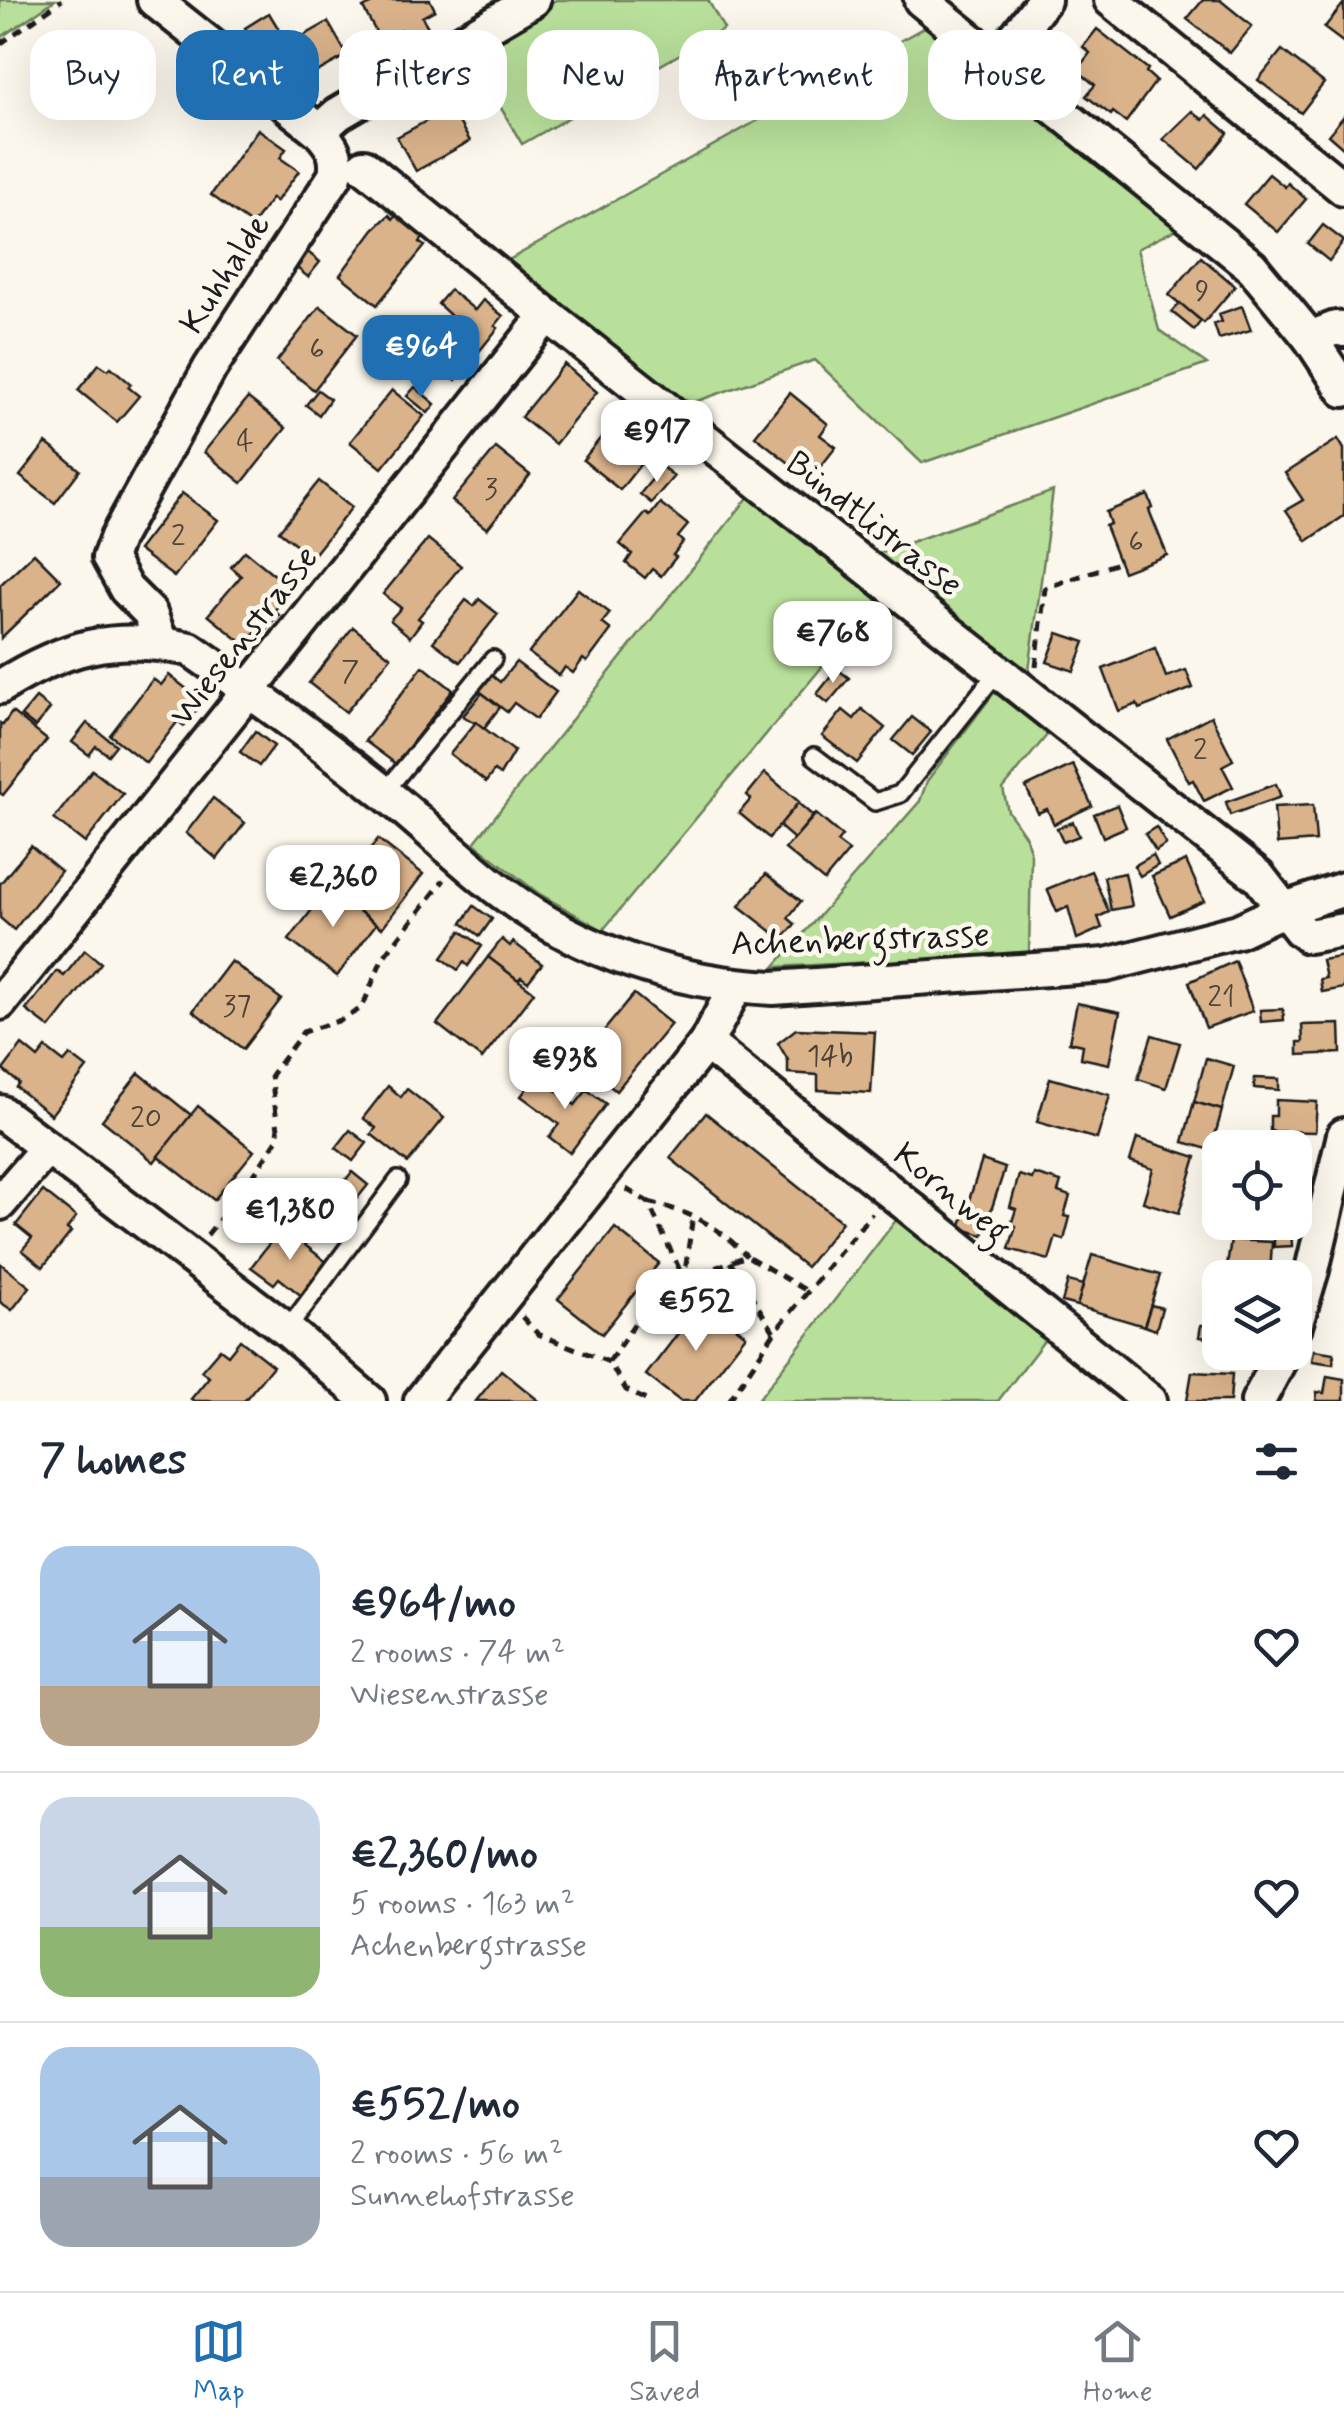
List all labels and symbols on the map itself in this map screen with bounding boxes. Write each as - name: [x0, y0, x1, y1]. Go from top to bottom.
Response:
- street label: Kuhhalde: [170, 205, 282, 343]
- house number: 9: [1195, 272, 1209, 311]
- pin: €964: [362, 315, 480, 400]
- house number: 6: [309, 330, 325, 369]
- pin: €917: [598, 400, 716, 485]
- house number: 4: [236, 422, 254, 461]
- street label: Bündtlistrasse: [776, 441, 972, 608]
- house number: 3: [484, 470, 498, 509]
- house number: 2: [171, 517, 185, 556]
- house number: 6: [1128, 523, 1144, 562]
- street label: Wiesenstrasse: [160, 536, 330, 736]
- pin: €768: [774, 601, 892, 686]
- house number: 7: [341, 652, 359, 691]
- house number: 2: [1193, 731, 1207, 770]
- pin: €2,360: [252, 845, 414, 930]
- street label: Achenbergstrasse: [730, 912, 991, 972]
- house number: 21: [1207, 978, 1235, 1017]
- house number: 37: [223, 987, 251, 1026]
- pin: €938: [506, 1027, 624, 1112]
- house number: 14b: [807, 1037, 853, 1076]
- house number: 20: [130, 1099, 162, 1138]
- street label: Kornweg: [881, 1133, 1018, 1258]
- pin: €1,380: [209, 1178, 371, 1263]
- pin: €552: [637, 1269, 755, 1354]

